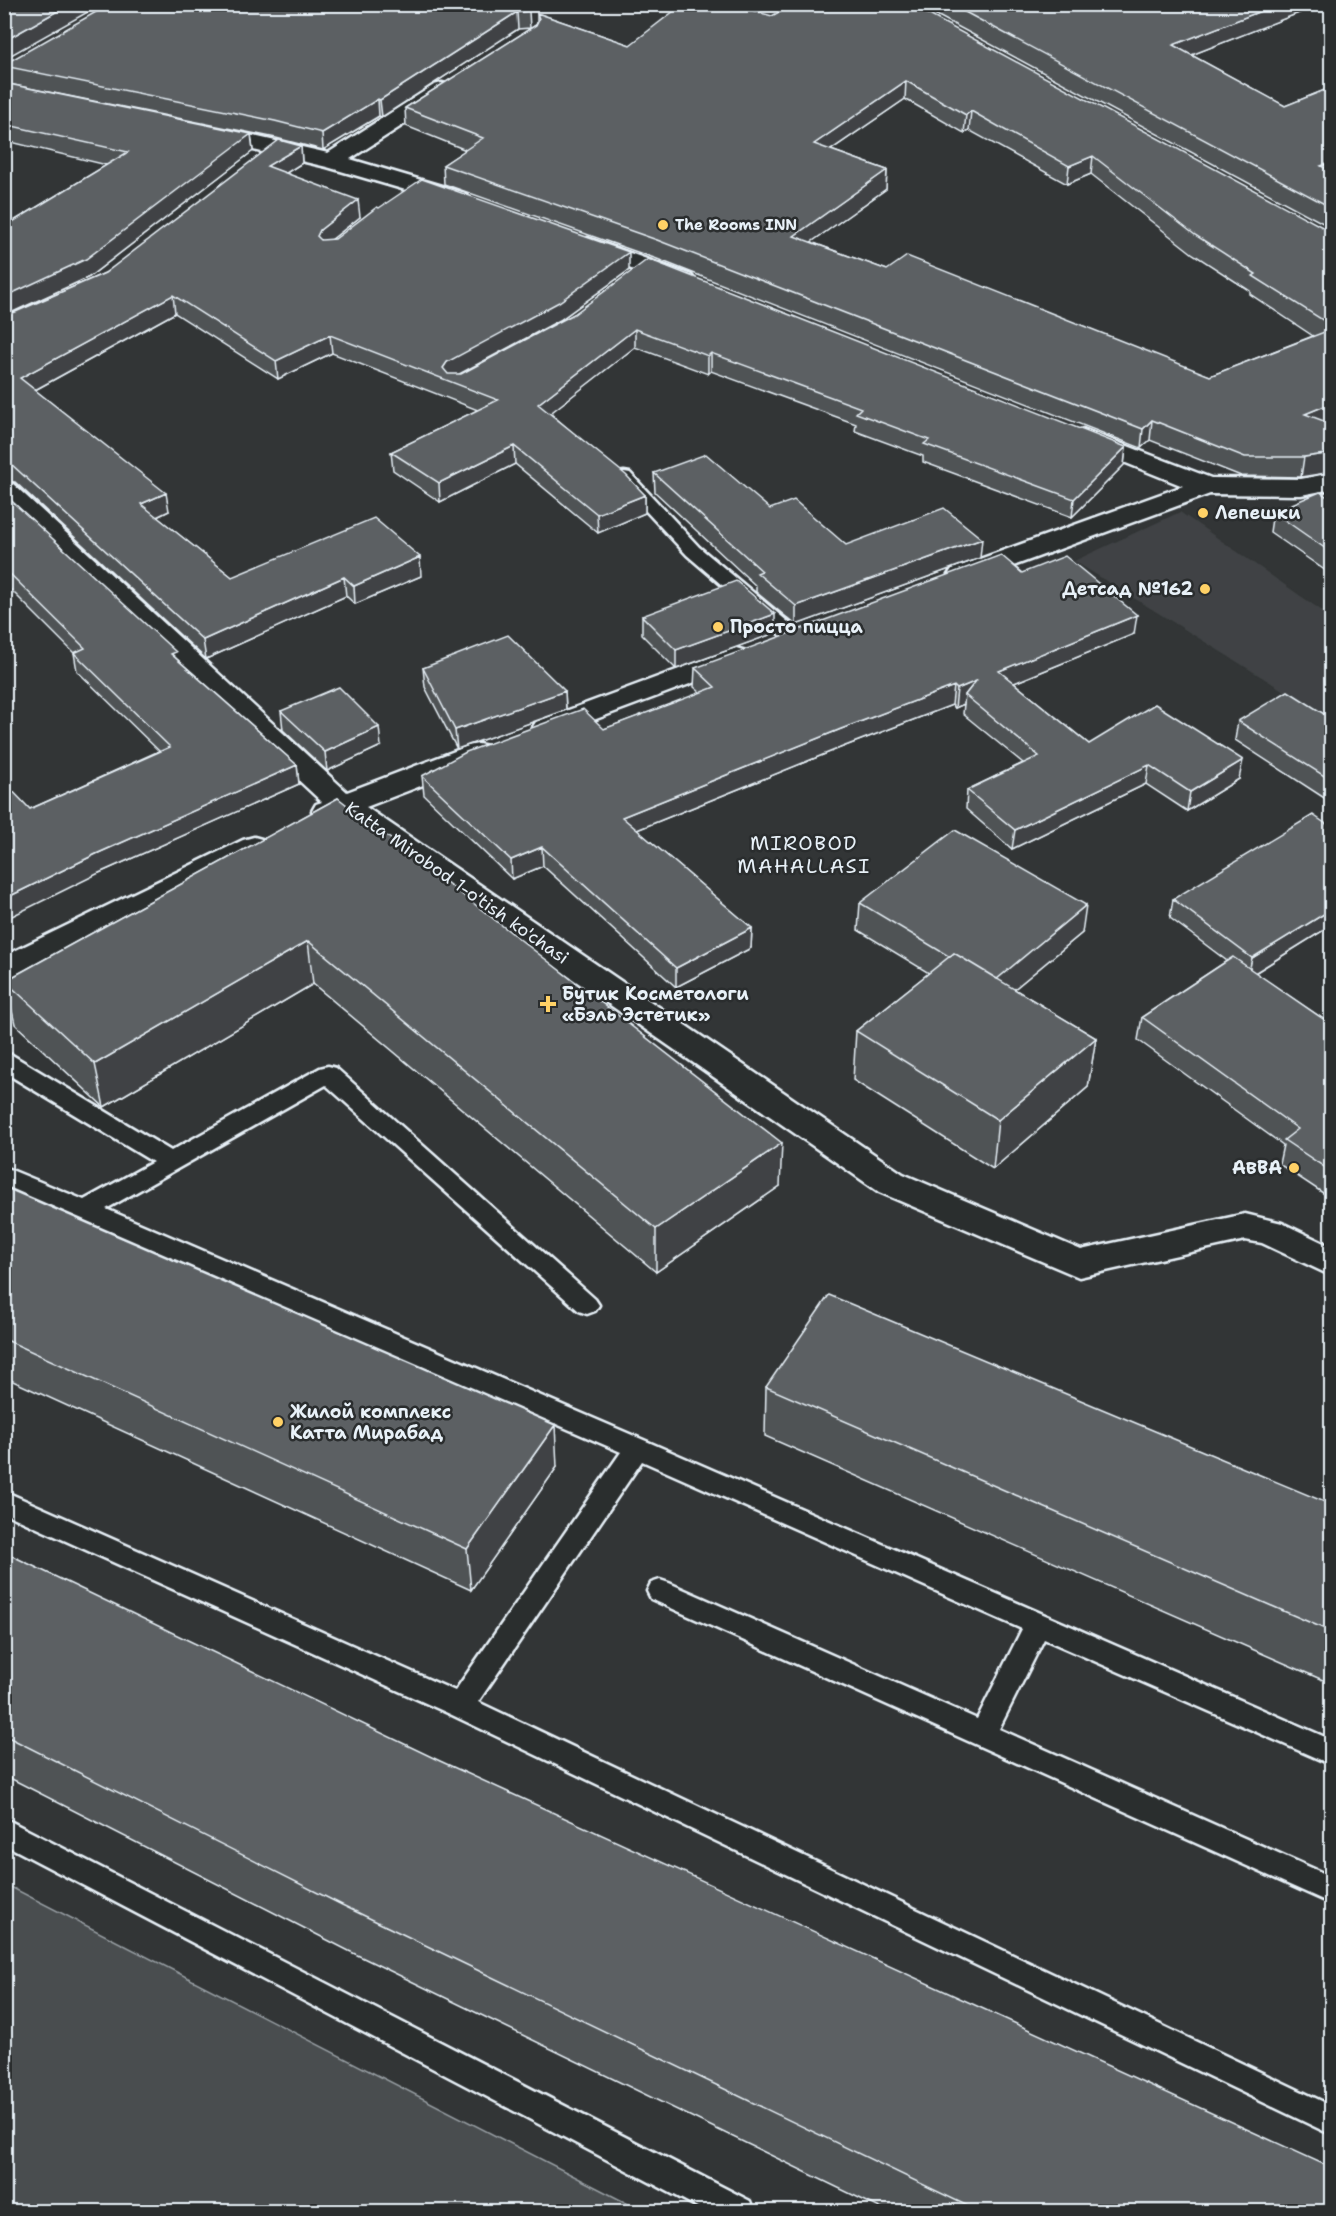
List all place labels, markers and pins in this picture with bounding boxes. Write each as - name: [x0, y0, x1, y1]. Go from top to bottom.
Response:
- place label: The Rooms INN: [675, 215, 797, 235]
- marker: The Rooms INN: [656, 218, 670, 232]
- place label: Лепешки: [1215, 501, 1301, 525]
- marker: Лепешки: [1196, 506, 1210, 520]
- place label: Детсад №162: [1062, 577, 1193, 601]
- marker: Детсад №162: [1198, 582, 1212, 596]
- place label: Просто пицца: [730, 615, 864, 639]
- marker: Просто пицца: [711, 620, 725, 634]
- place label: Бутик Косметологи «Бэль Эстетик»: [562, 982, 749, 1027]
- marker: Бутик Косметологи «Бэль Эстетик»: [539, 995, 557, 1013]
- place label: ABBA: [1232, 1156, 1282, 1180]
- marker: ABBA: [1287, 1161, 1301, 1175]
- place label: Жилой комплекс Катта Мирабад: [290, 1400, 451, 1445]
- marker: Жилой комплекс Катта Мирабад: [271, 1415, 285, 1429]

